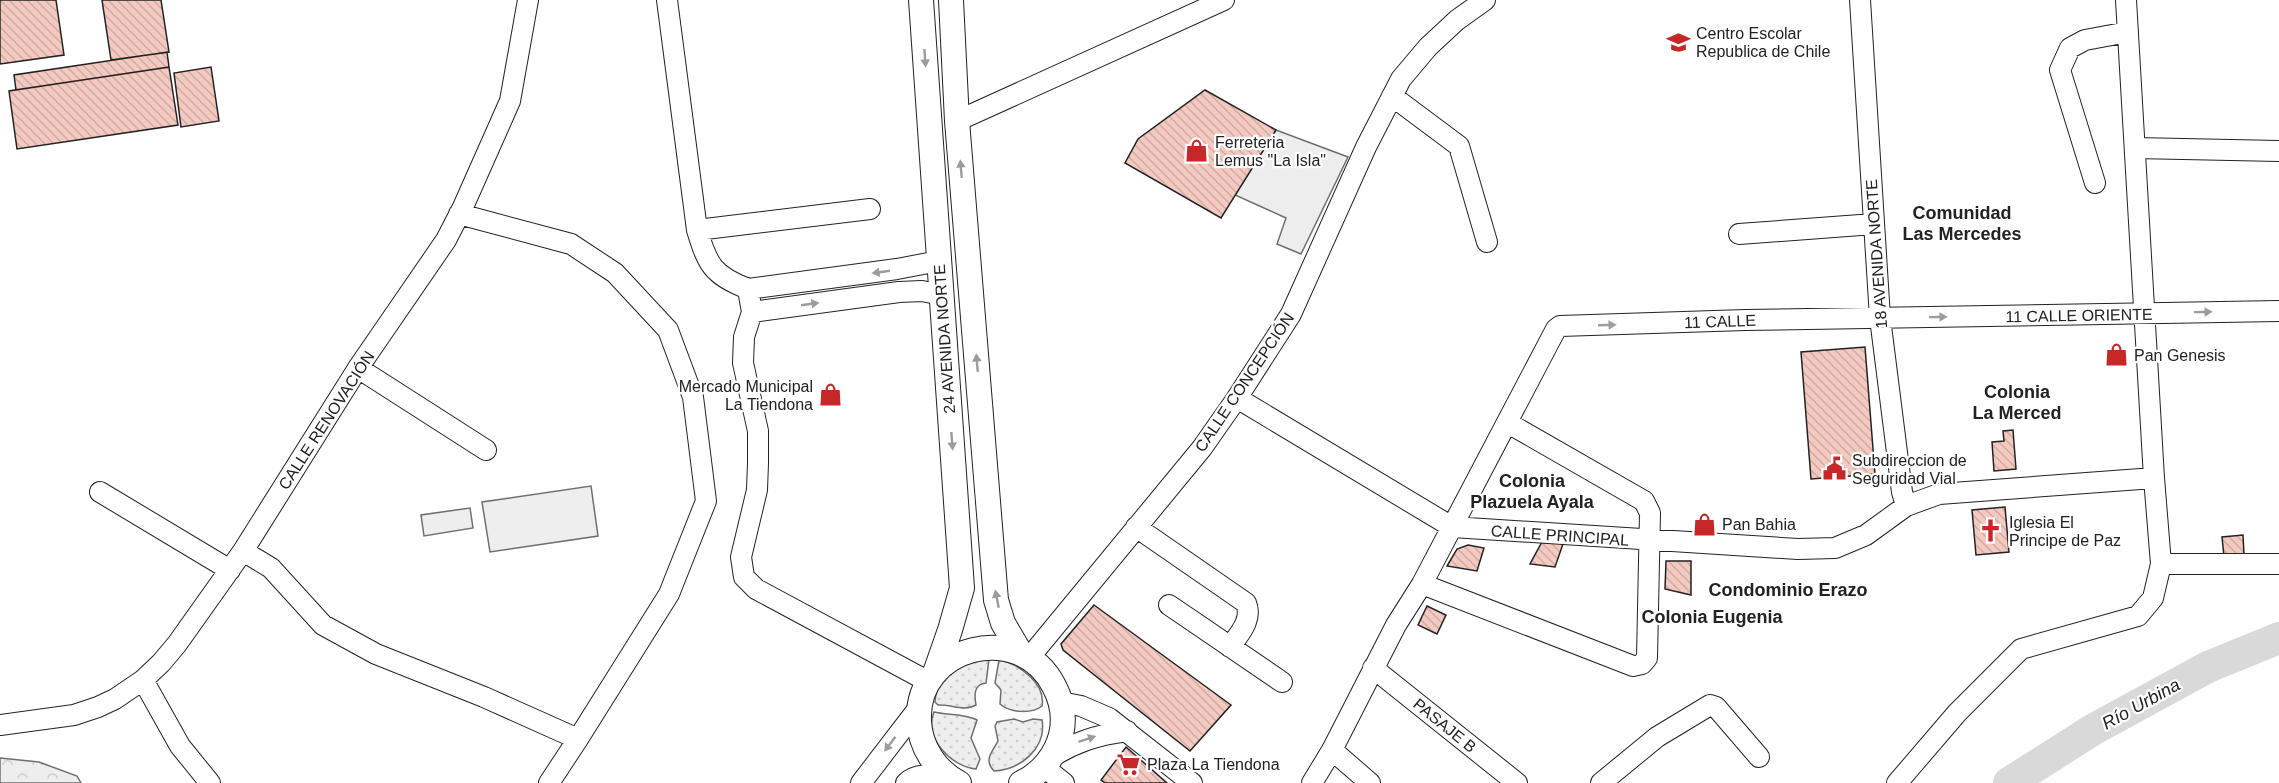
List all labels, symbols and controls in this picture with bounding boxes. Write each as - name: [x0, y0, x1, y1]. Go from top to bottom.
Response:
- place label: Centro Escolar Republica de Chile: [1696, 25, 1830, 60]
- school or university icon: Centro Escolar Republica de Chile: [1665, 29, 1691, 55]
- one-way arrow: [920, 49, 930, 68]
- place label: Ferreteria Lemus "La Isla": [1215, 134, 1326, 169]
- shop icon: Ferreteria Lemus "La Isla": [1184, 138, 1210, 164]
- one-way arrow: [956, 159, 966, 178]
- street label: 18 AVENIDA NORTE: [1863, 179, 1890, 329]
- district label: Comunidad Las Mercedes: [1902, 203, 2022, 244]
- street label: 24 AVENIDA NORTE: [931, 264, 958, 414]
- one-way arrow: [871, 267, 890, 276]
- one-way arrow: [800, 299, 819, 309]
- street label: 11 CALLE ORIENTE: [2005, 306, 2153, 325]
- one-way arrow: [2193, 308, 2212, 317]
- street label: CALLE CONCEPCIÓN: [1191, 309, 1297, 455]
- street label: 11 CALLE: [1684, 312, 1756, 331]
- one-way arrow: [1929, 313, 1948, 322]
- one-way arrow: [1597, 320, 1616, 329]
- shop icon: Pan Genesis: [2103, 342, 2129, 368]
- street label: CALLE RENOVACIÓN: [274, 347, 378, 493]
- place label: Pan Genesis: [2134, 347, 2226, 364]
- one-way arrow: [972, 354, 982, 373]
- place label: Mercado Municipal La Tiendona: [679, 378, 813, 413]
- shop icon: Mercado Municipal La Tiendona: [818, 382, 844, 408]
- district label: Colonia La Merced: [1972, 382, 2062, 423]
- one-way arrow: [947, 432, 957, 451]
- place label: Subdireccion de Seguridad Vial: [1852, 452, 1967, 487]
- public building icon: Subdireccion de Seguridad Vial: [1821, 456, 1847, 482]
- district label: Colonia Plazuela Ayala: [1470, 471, 1595, 512]
- shop icon: Pan Bahia: [1691, 511, 1717, 537]
- place label: Iglesia El Principe de Paz: [2009, 514, 2121, 549]
- place label: Pan Bahia: [1722, 516, 1796, 533]
- church icon: Iglesia El Principe de Paz: [1978, 518, 2004, 544]
- street label: CALLE PRINCIPAL: [1490, 522, 1630, 549]
- district label: Condominio Erazo: [1709, 580, 1868, 600]
- one-way arrow: [992, 590, 1001, 609]
- district label: Colonia Eugenia: [1641, 607, 1783, 627]
- water label: Río Urbina: [2099, 674, 2183, 734]
- street label: PASAJE B: [1410, 695, 1479, 756]
- one-way arrow: [1078, 734, 1096, 744]
- one-way arrow: [885, 737, 897, 752]
- supermarket icon: Plaza La Tiendona: [1116, 751, 1142, 777]
- place label: Plaza La Tiendona: [1147, 756, 1280, 773]

